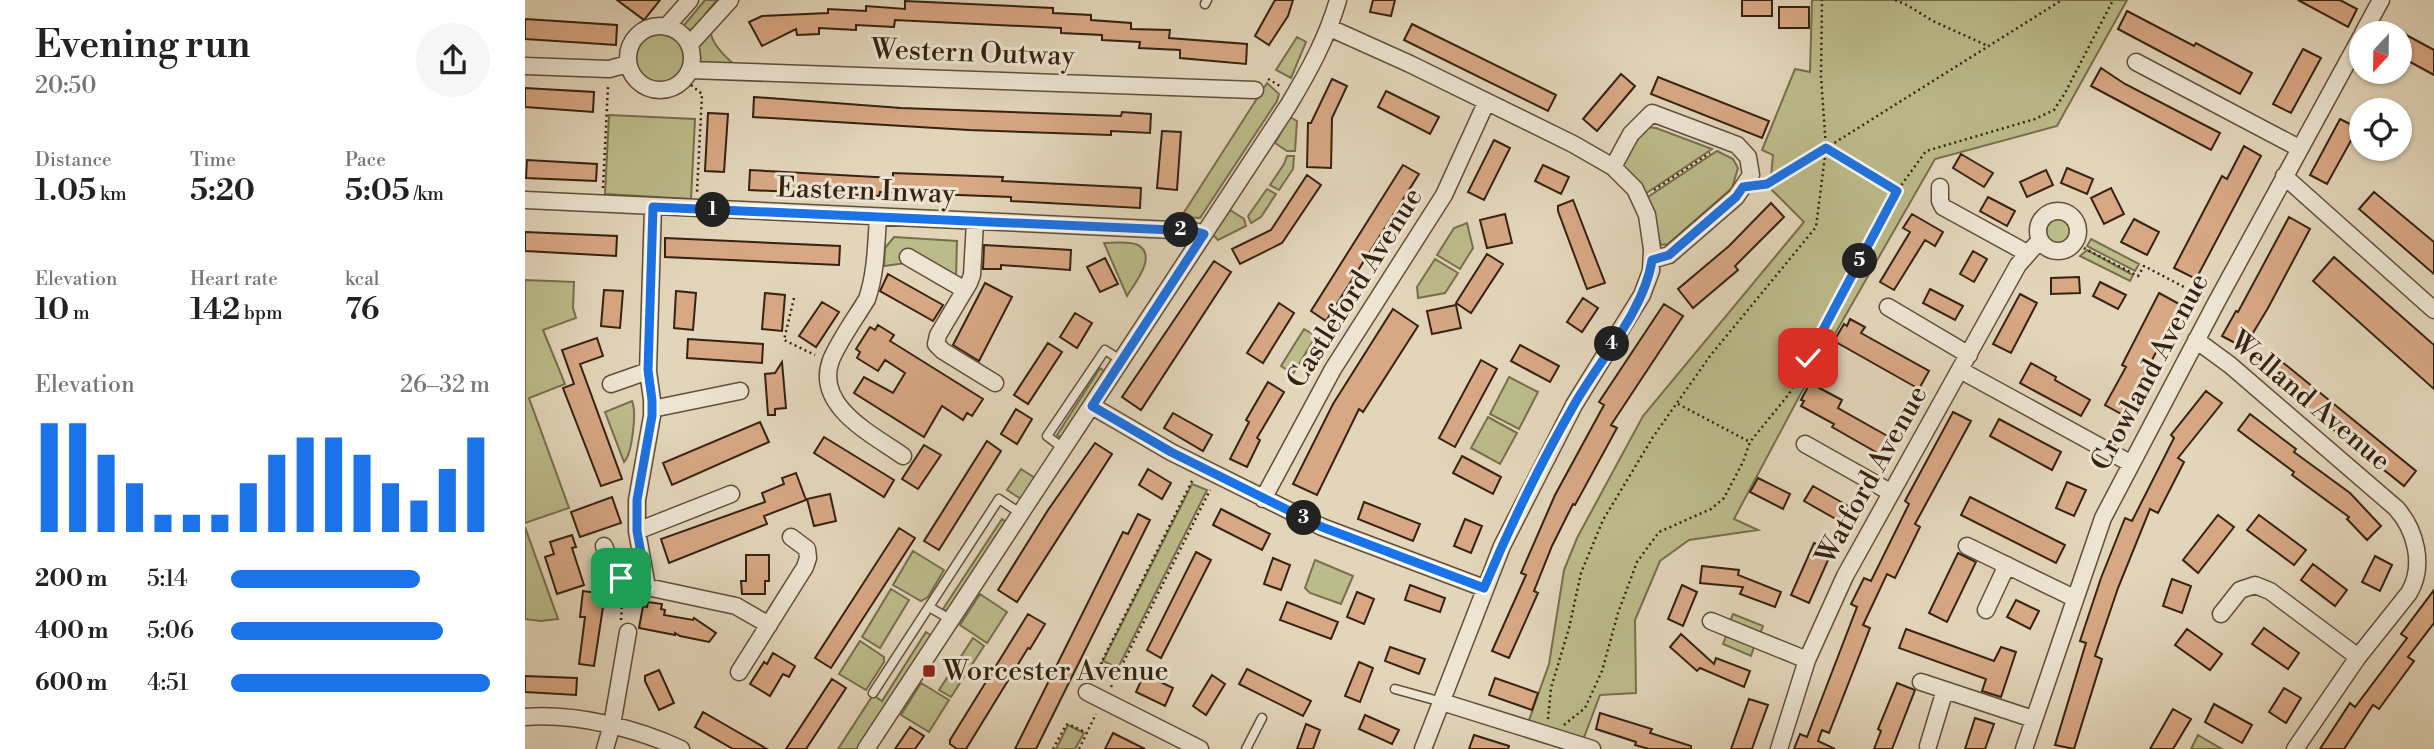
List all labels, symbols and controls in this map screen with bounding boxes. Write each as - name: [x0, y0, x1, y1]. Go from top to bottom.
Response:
- north arrow: [2349, 21, 2411, 84]
- map controls: [2349, 21, 2412, 161]
- text: Evening run: [35, 22, 250, 69]
- button: share: [416, 23, 490, 97]
- street label: Western Outway: [870, 32, 1076, 74]
- text: 20:50: [35, 72, 96, 100]
- button: locate: [2349, 98, 2412, 161]
- text: Distance: [35, 148, 112, 172]
- text: Time: [190, 148, 236, 172]
- text: Pace: [345, 148, 386, 172]
- street label: Eastern Inway: [776, 170, 957, 212]
- text: 1.05: [35, 172, 96, 210]
- text: 5:20: [190, 172, 255, 210]
- text: 5:05: [345, 172, 410, 210]
- street label: Castleford Avenue: [1279, 181, 1431, 395]
- text: km: [96, 182, 127, 206]
- text: /km: [410, 182, 444, 206]
- pin: 1: [695, 192, 731, 228]
- text: 1: [708, 197, 717, 221]
- pin: 2: [1163, 212, 1199, 247]
- text: 2: [1175, 217, 1186, 241]
- pin: 5: [1843, 244, 1877, 278]
- text: 5: [1854, 248, 1865, 272]
- text: Elevation: [35, 267, 117, 291]
- text: Heart rate: [190, 267, 278, 291]
- text: kcal: [345, 267, 379, 291]
- street label: Crowland Avenue: [2083, 267, 2217, 477]
- text: 10: [35, 291, 69, 329]
- text: 142: [190, 291, 240, 329]
- text: 76: [345, 291, 379, 329]
- text: m: [69, 301, 90, 325]
- text: bpm: [240, 301, 283, 325]
- street label: Welland Avenue: [2222, 323, 2398, 478]
- pin: 4: [1595, 326, 1629, 362]
- pin: [1778, 328, 1838, 388]
- text: 4: [1605, 331, 1618, 355]
- icon: check: [1789, 339, 1827, 377]
- text: Elevation: [35, 371, 135, 399]
- text: 26–32 m: [400, 371, 490, 399]
- street label: Watford Avenue: [1808, 380, 1936, 571]
- pin: 3: [1287, 500, 1321, 536]
- text: 3: [1298, 505, 1309, 529]
- pin: [591, 548, 651, 608]
- icon: arrive: [602, 559, 640, 597]
- text: 200 m: [35, 565, 107, 593]
- text: 5:14: [147, 565, 188, 593]
- text: 400 m: [35, 617, 108, 645]
- text: 5:06: [147, 617, 194, 645]
- place label: Worcester Avenue: [942, 654, 1169, 689]
- marker: Worcester Avenue: [921, 663, 937, 679]
- text: 600 m: [35, 669, 108, 697]
- text: 4:51: [147, 669, 188, 697]

